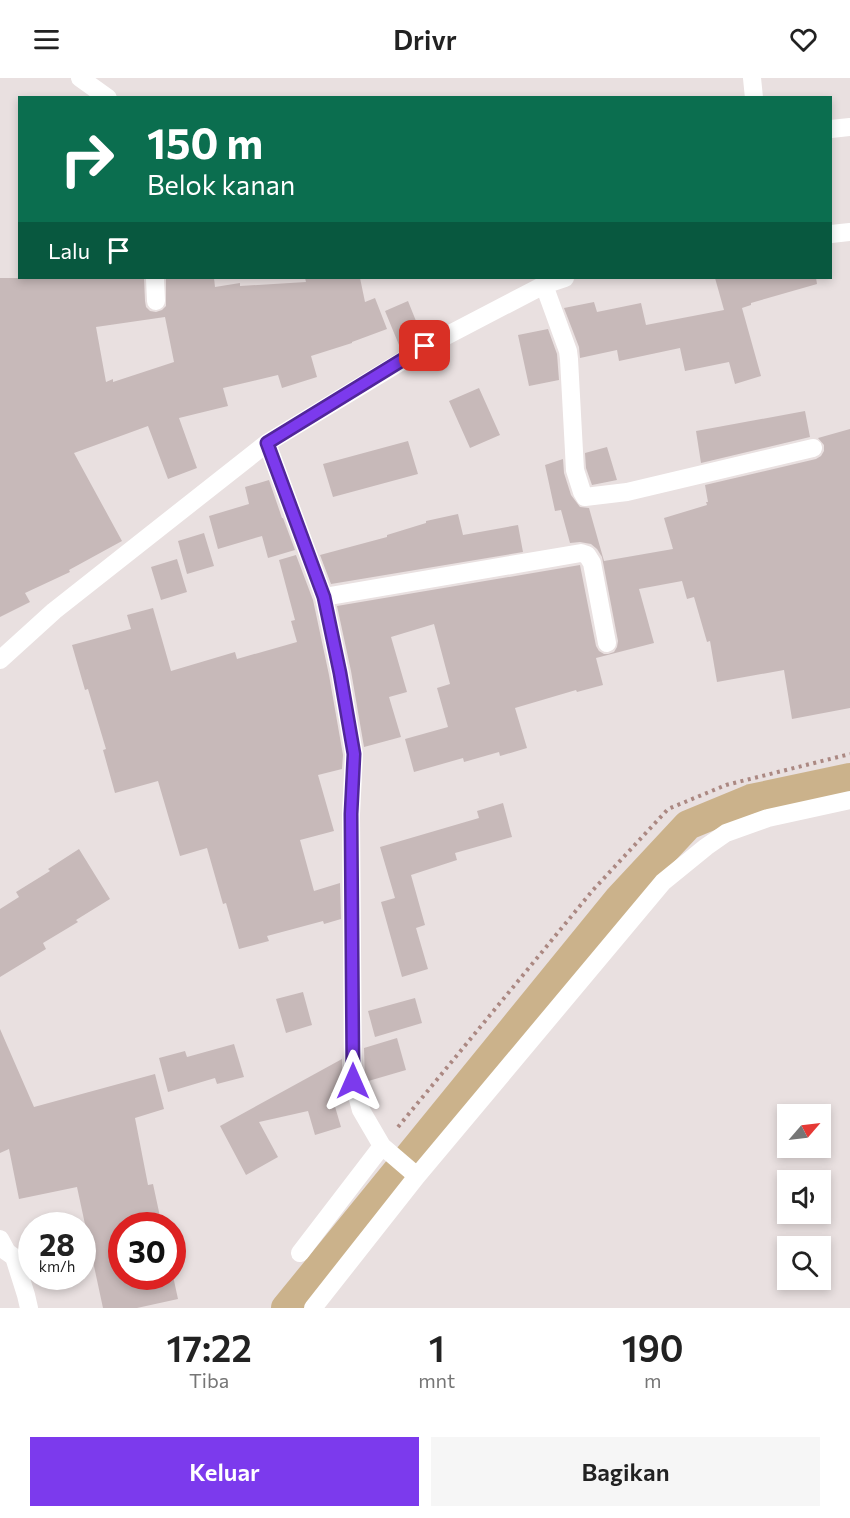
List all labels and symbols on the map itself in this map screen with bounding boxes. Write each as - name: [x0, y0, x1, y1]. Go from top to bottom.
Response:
- pin: [399, 320, 450, 371]
- position arrow: [321, 1049, 385, 1113]
- north arrow: [777, 1104, 831, 1158]
- speed limit sign: 30: [108, 1212, 186, 1290]

